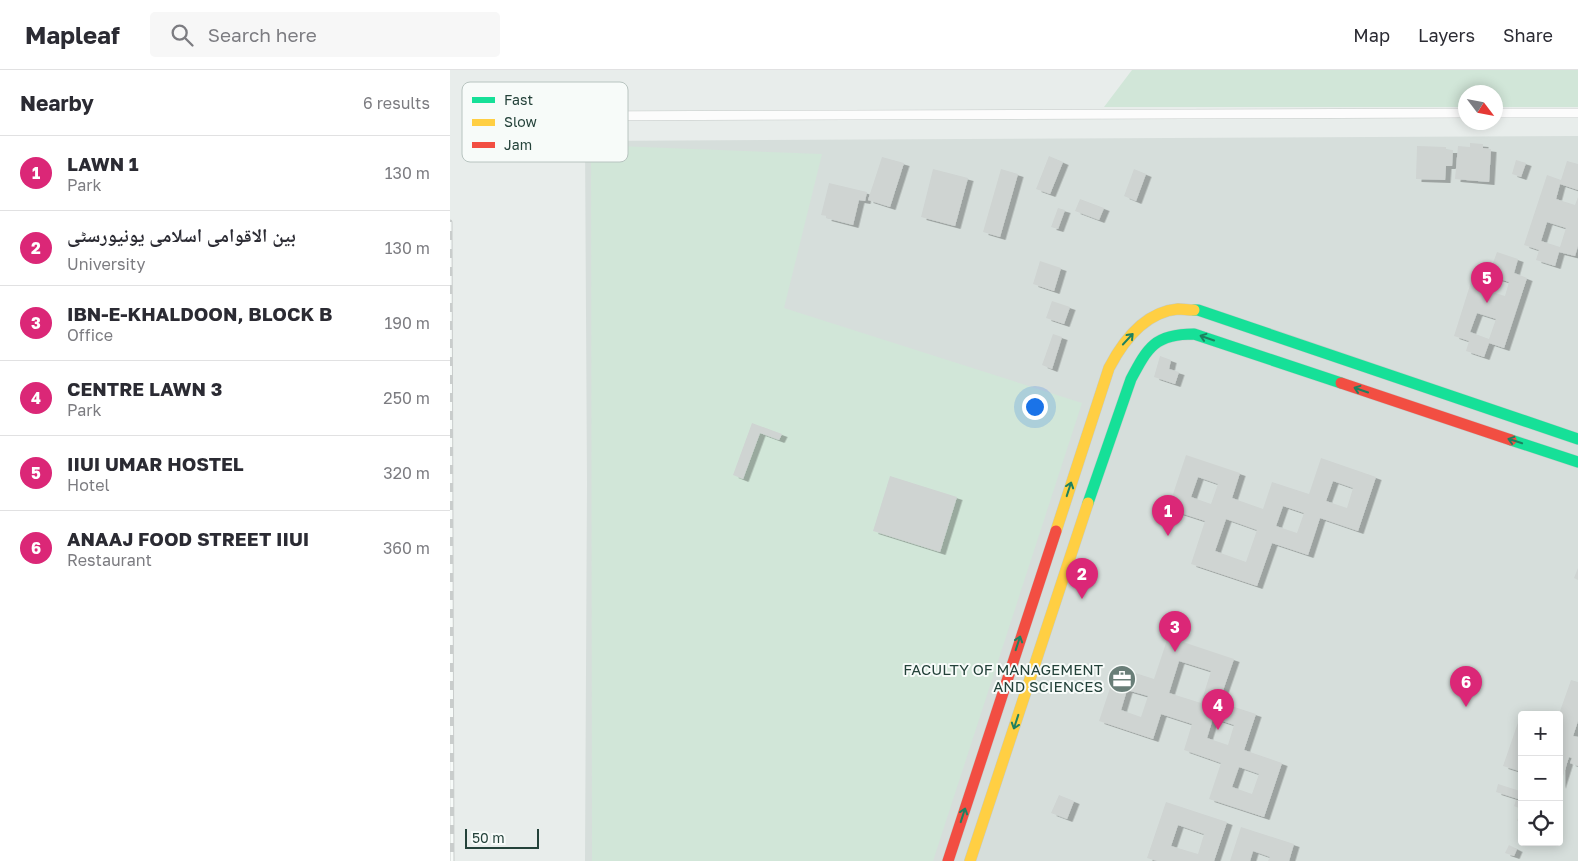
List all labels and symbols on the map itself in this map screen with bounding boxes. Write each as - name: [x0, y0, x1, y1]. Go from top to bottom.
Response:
- legend: [462, 82, 628, 162]
- north arrow: [1458, 85, 1503, 130]
- text: Fast: [504, 91, 533, 108]
- text: Slow: [504, 113, 537, 130]
- text: Jam: [504, 136, 532, 153]
- pin: 5: [1471, 262, 1503, 303]
- one-way arrow: [1122, 332, 1134, 345]
- one-way arrow: [1200, 333, 1215, 342]
- one-way arrow: [1354, 385, 1369, 394]
- your location: [1022, 394, 1048, 420]
- one-way arrow: [1508, 436, 1523, 445]
- one-way arrow: [1065, 482, 1074, 497]
- pin: 1: [1152, 495, 1184, 536]
- pin: 2: [1066, 558, 1098, 599]
- pin: 3: [1159, 611, 1191, 652]
- one-way arrow: [1014, 636, 1024, 652]
- place label: FACULTY OF MANAGEMENT AND SCIENCES: [903, 660, 1103, 695]
- office icon: FACULTY OF MANAGEMENT AND SCIENCES: [1107, 664, 1137, 694]
- pin: 6: [1450, 666, 1482, 707]
- pin: 4: [1202, 689, 1234, 730]
- one-way arrow: [1011, 714, 1021, 730]
- one-way arrow: [959, 807, 968, 823]
- scale bar: [465, 826, 539, 849]

